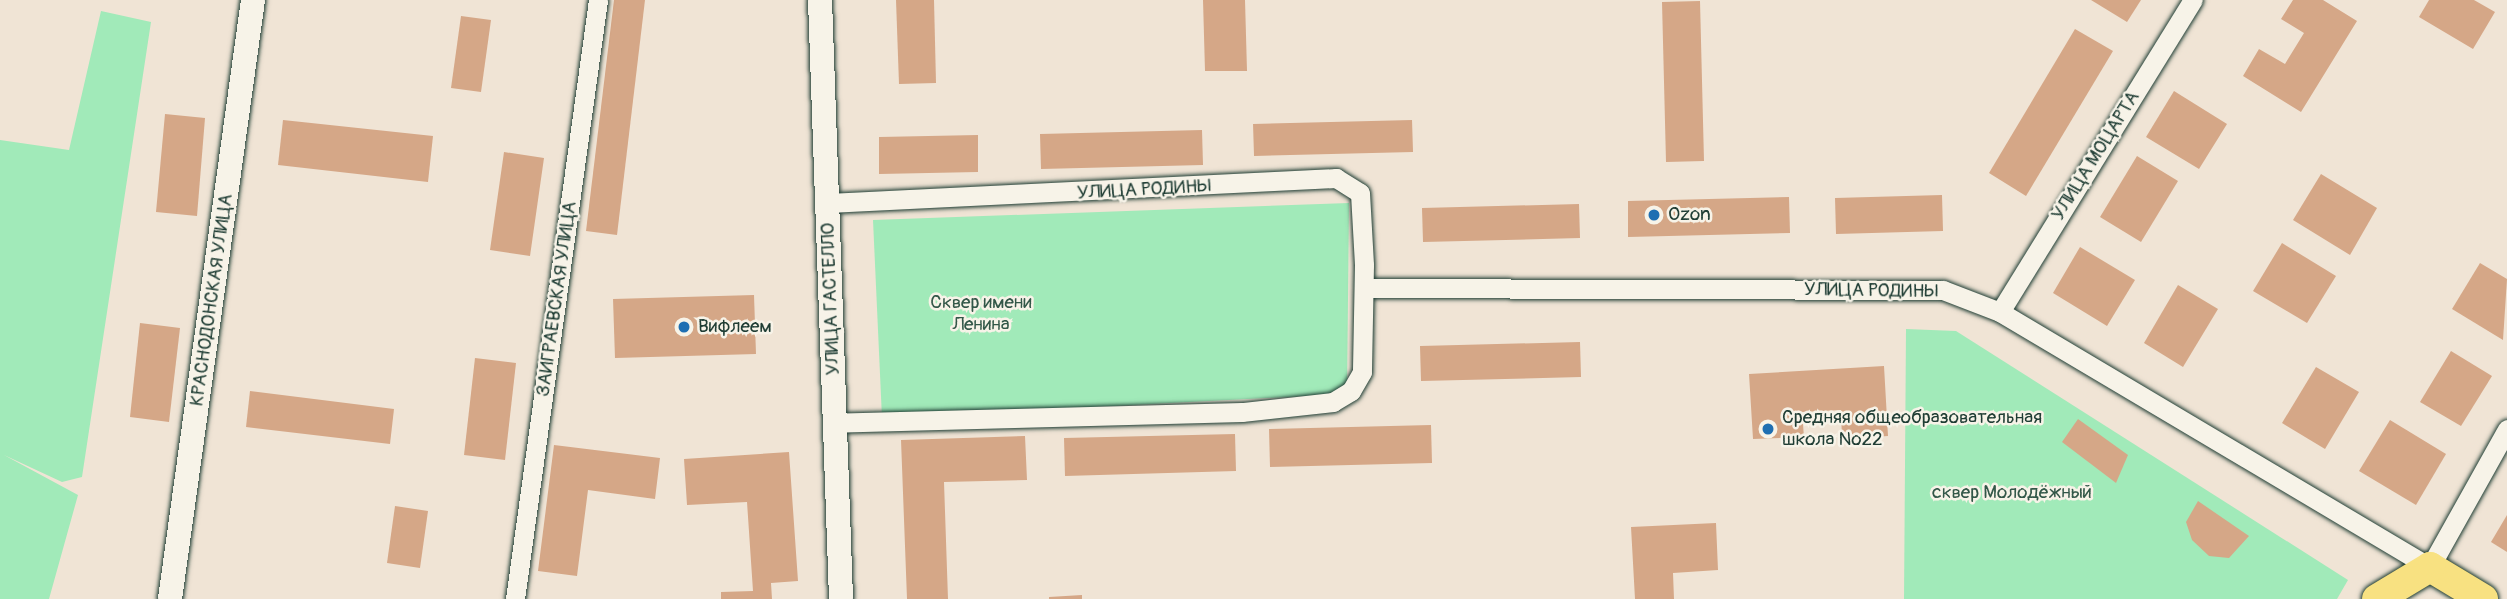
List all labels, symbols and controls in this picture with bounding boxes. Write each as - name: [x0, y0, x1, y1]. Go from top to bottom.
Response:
- street label: УЛИЦА МОЦАРТА: [2047, 87, 2145, 225]
- street label: УЛИЦА РОДИНЫ: [1076, 175, 1212, 205]
- street label: КРАСНОДОНСКАЯ УЛИЦА: [186, 192, 238, 408]
- street label: ЗАИГРАЕВСКАЯ УЛИЦА: [532, 200, 582, 398]
- place label: Ozon: [1668, 204, 1711, 226]
- marker: Ozon: [1646, 207, 1662, 223]
- street label: УЛИЦА ГАСТЕЛЛО: [817, 222, 845, 376]
- street label: УЛИЦА РОДИНЫ: [1804, 278, 1938, 304]
- park label: Сквер имени Ленина: [930, 292, 1032, 336]
- place label: Вифлеем: [698, 316, 772, 338]
- marker: Вифлеем: [676, 319, 692, 335]
- place label: Средняя общеобразовательная школа №22: [1782, 407, 2042, 451]
- marker: Средняя общеобразовательная школа №22: [1760, 421, 1776, 437]
- park label: сквер Молодёжный: [1932, 482, 2092, 504]

